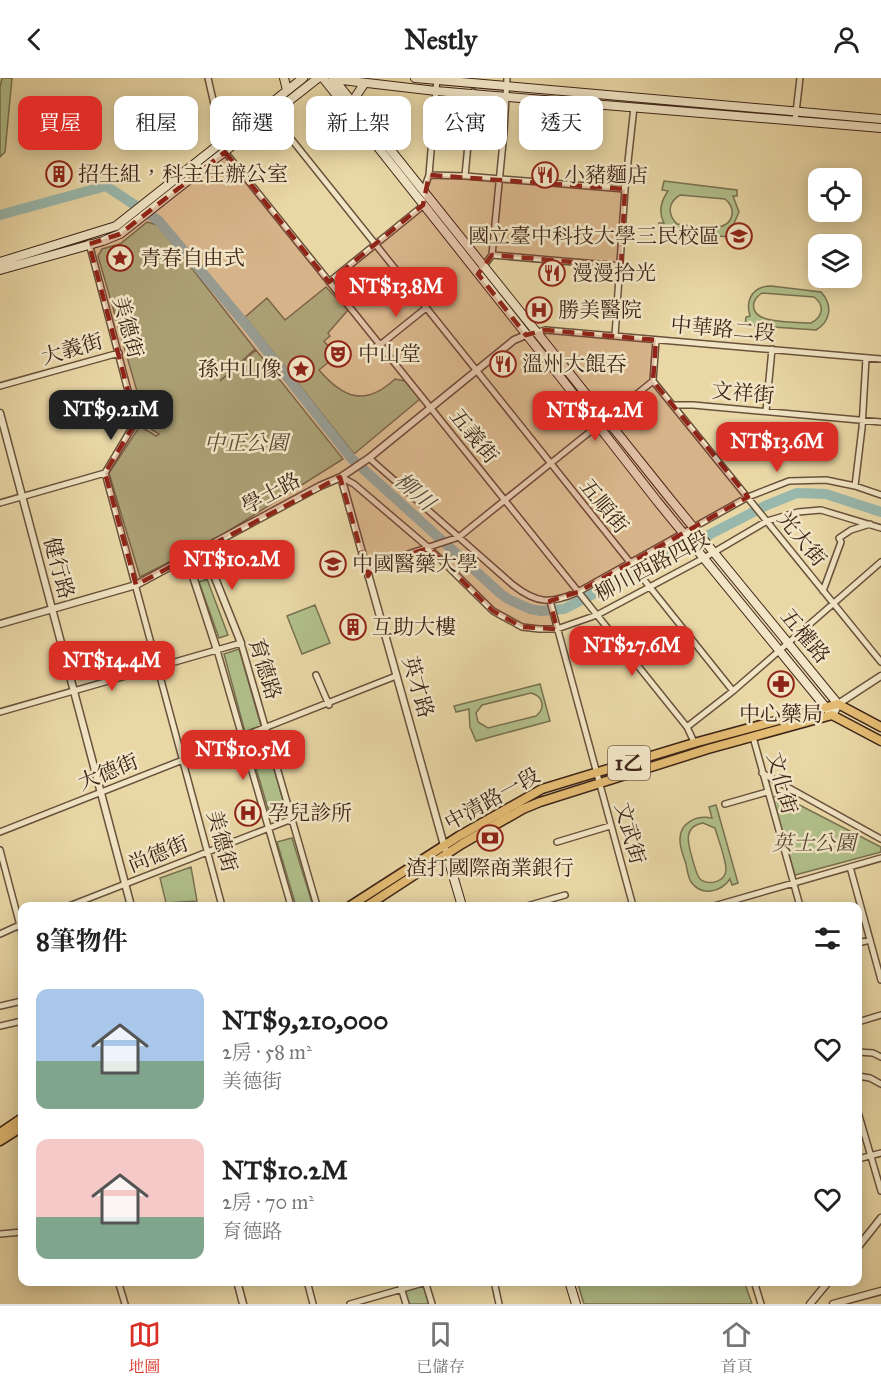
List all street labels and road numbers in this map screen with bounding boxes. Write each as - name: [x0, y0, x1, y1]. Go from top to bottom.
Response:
- street label: 美德街: [107, 293, 149, 361]
- street label: 中華路二段: [670, 311, 776, 347]
- street label: 大義街: [38, 328, 106, 370]
- street label: 文祥街: [710, 377, 776, 409]
- street label: 五義街: [444, 403, 504, 469]
- street label: 學士路: [237, 467, 305, 519]
- street label: 五順街: [574, 473, 634, 539]
- street label: 光大街: [772, 506, 832, 572]
- street label: 柳川西路四段: [590, 525, 714, 607]
- street label: 健行路: [38, 534, 80, 602]
- street label: 五權路: [775, 604, 835, 668]
- street label: 育德路: [243, 635, 287, 703]
- street label: 英才路: [397, 653, 439, 721]
- road number: 1乙: [608, 746, 650, 780]
- street label: 大德街: [74, 748, 142, 796]
- street label: 文化街: [761, 749, 803, 817]
- street label: 中清路一段: [440, 762, 544, 836]
- street label: 文武街: [609, 799, 651, 867]
- street label: 美德街: [201, 807, 243, 875]
- street label: 尚德街: [124, 830, 192, 878]

